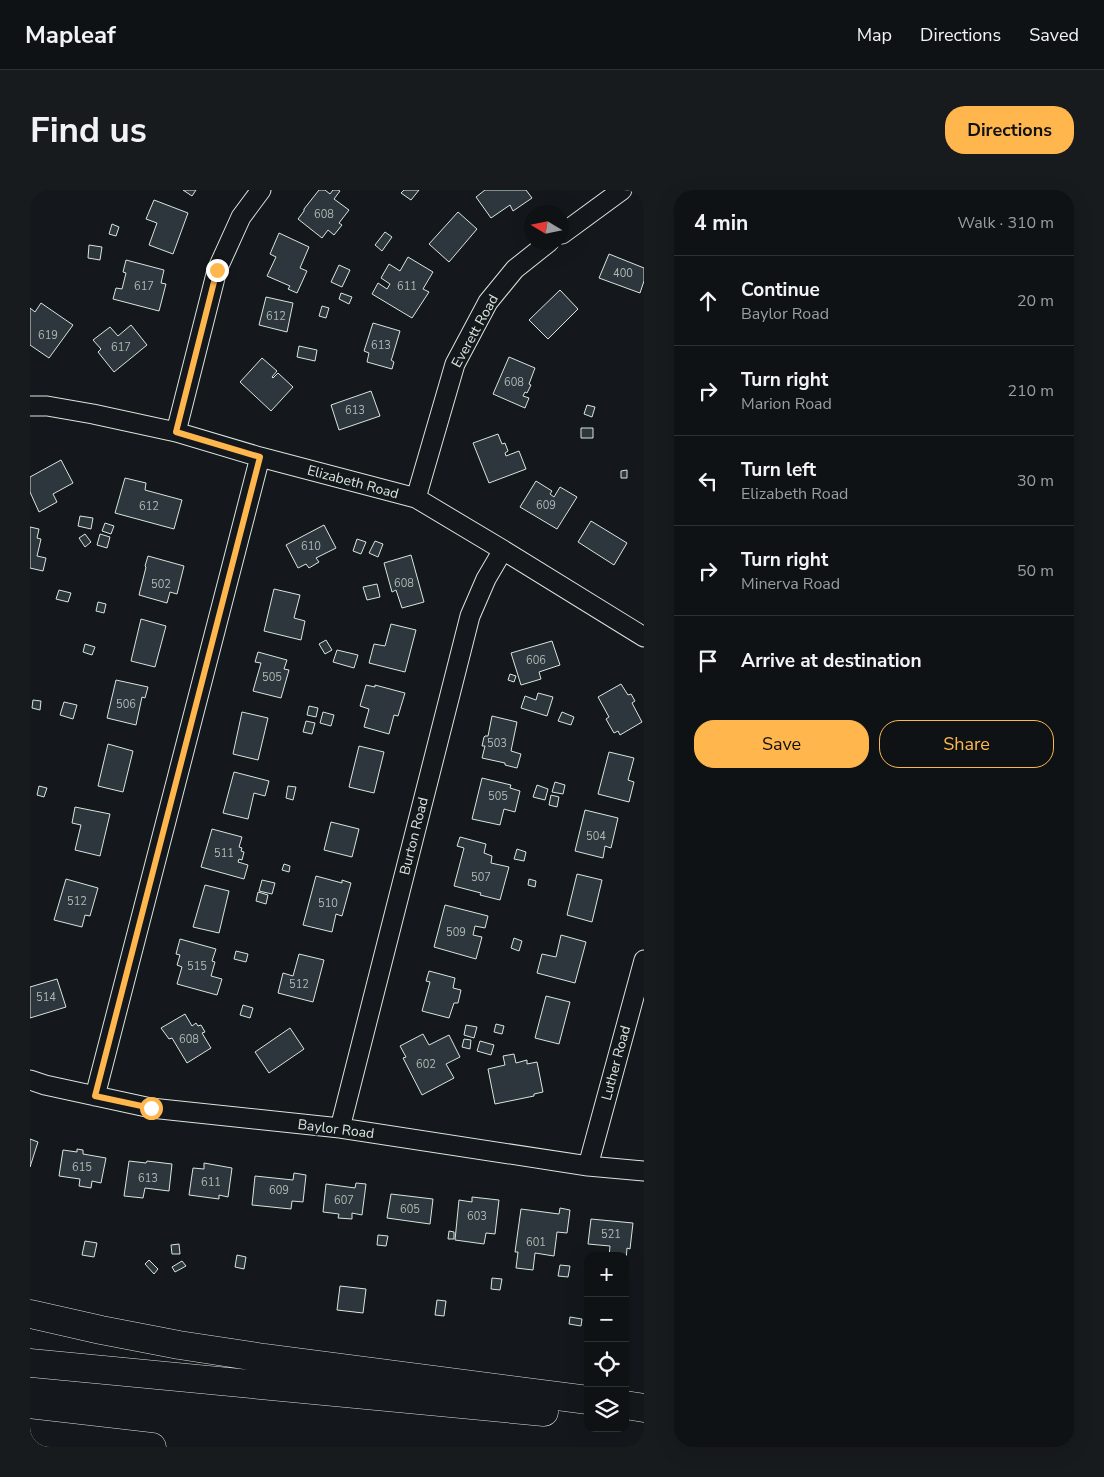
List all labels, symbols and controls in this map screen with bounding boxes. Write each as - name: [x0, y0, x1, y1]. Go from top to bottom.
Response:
- text: Mapleaf: [25, 19, 116, 51]
- text: Map: [857, 23, 892, 47]
- text: Directions: [920, 23, 1001, 47]
- text: Saved: [1029, 23, 1079, 47]
- button: Directions: [945, 106, 1074, 154]
- text: Find us: [30, 107, 147, 154]
- north arrow: [524, 205, 569, 250]
- house number: 608: [314, 207, 334, 222]
- text: 4 min: [694, 209, 748, 237]
- text: Walk · 310 m: [958, 212, 1054, 234]
- route end: [206, 259, 229, 282]
- house number: 400: [613, 266, 633, 281]
- text: Continue: [741, 277, 820, 303]
- house number: 617: [134, 279, 154, 294]
- house number: 611: [397, 279, 417, 294]
- icon: ahead: [694, 287, 722, 315]
- text: 20 m: [1017, 290, 1054, 312]
- street label: Everett Road: [447, 291, 503, 371]
- text: Baylor Road: [741, 303, 829, 325]
- house number: 612: [266, 309, 286, 324]
- house number: 619: [38, 328, 58, 343]
- house number: 613: [371, 338, 391, 353]
- house number: 617: [111, 340, 131, 355]
- text: Turn right: [741, 367, 828, 393]
- house number: 608: [504, 375, 524, 390]
- icon: right: [694, 377, 722, 405]
- text: 210 m: [1007, 380, 1054, 402]
- text: Marion Road: [741, 393, 832, 415]
- house number: 613: [345, 403, 365, 418]
- text: Turn left: [741, 457, 816, 483]
- street label: Elizabeth Road: [305, 461, 401, 503]
- icon: left: [694, 467, 722, 495]
- text: 30 m: [1017, 470, 1054, 492]
- text: Elizabeth Road: [741, 483, 848, 505]
- house number: 609: [536, 498, 556, 513]
- house number: 612: [139, 499, 159, 514]
- house number: 610: [301, 539, 321, 554]
- text: Turn right: [741, 547, 828, 573]
- icon: right: [694, 557, 722, 585]
- text: 50 m: [1017, 560, 1054, 582]
- text: Minerva Road: [741, 573, 840, 595]
- house number: 608: [394, 576, 414, 591]
- house number: 502: [151, 577, 171, 592]
- icon: arrive: [694, 647, 722, 675]
- text: Arrive at destination: [741, 648, 922, 674]
- house number: 606: [526, 653, 546, 668]
- house number: 505: [262, 670, 282, 685]
- house number: 506: [116, 697, 136, 712]
- button: Save: [694, 720, 869, 768]
- button: Share: [879, 720, 1054, 768]
- house number: 503: [487, 736, 507, 751]
- house number: 505: [488, 789, 508, 804]
- street label: Burton Road: [395, 795, 433, 877]
- house number: 504: [586, 829, 606, 844]
- house number: 511: [214, 846, 234, 861]
- house number: 507: [471, 870, 491, 885]
- house number: 512: [67, 894, 87, 909]
- house number: 510: [318, 896, 338, 911]
- house number: 509: [446, 925, 466, 940]
- house number: 515: [187, 959, 207, 974]
- house number: 512: [289, 977, 309, 992]
- house number: 514: [36, 990, 56, 1005]
- street label: Luther Road: [597, 1023, 635, 1103]
- house number: 608: [179, 1032, 199, 1047]
- house number: 602: [416, 1057, 436, 1072]
- route start: [140, 1097, 163, 1120]
- street label: Baylor Road: [297, 1115, 375, 1143]
- house number: 615: [72, 1160, 92, 1175]
- house number: 613: [138, 1171, 158, 1186]
- house number: 611: [201, 1175, 221, 1190]
- house number: 609: [269, 1183, 289, 1198]
- house number: 607: [334, 1193, 354, 1208]
- house number: 605: [400, 1202, 420, 1217]
- house number: 603: [467, 1209, 487, 1224]
- house number: 521: [601, 1227, 621, 1242]
- house number: 601: [526, 1235, 546, 1250]
- map controls: [584, 1252, 629, 1432]
- button: +: [584, 1252, 629, 1297]
- button: −: [584, 1297, 629, 1342]
- button: locate: [584, 1342, 629, 1387]
- button: layers: [584, 1387, 629, 1432]

